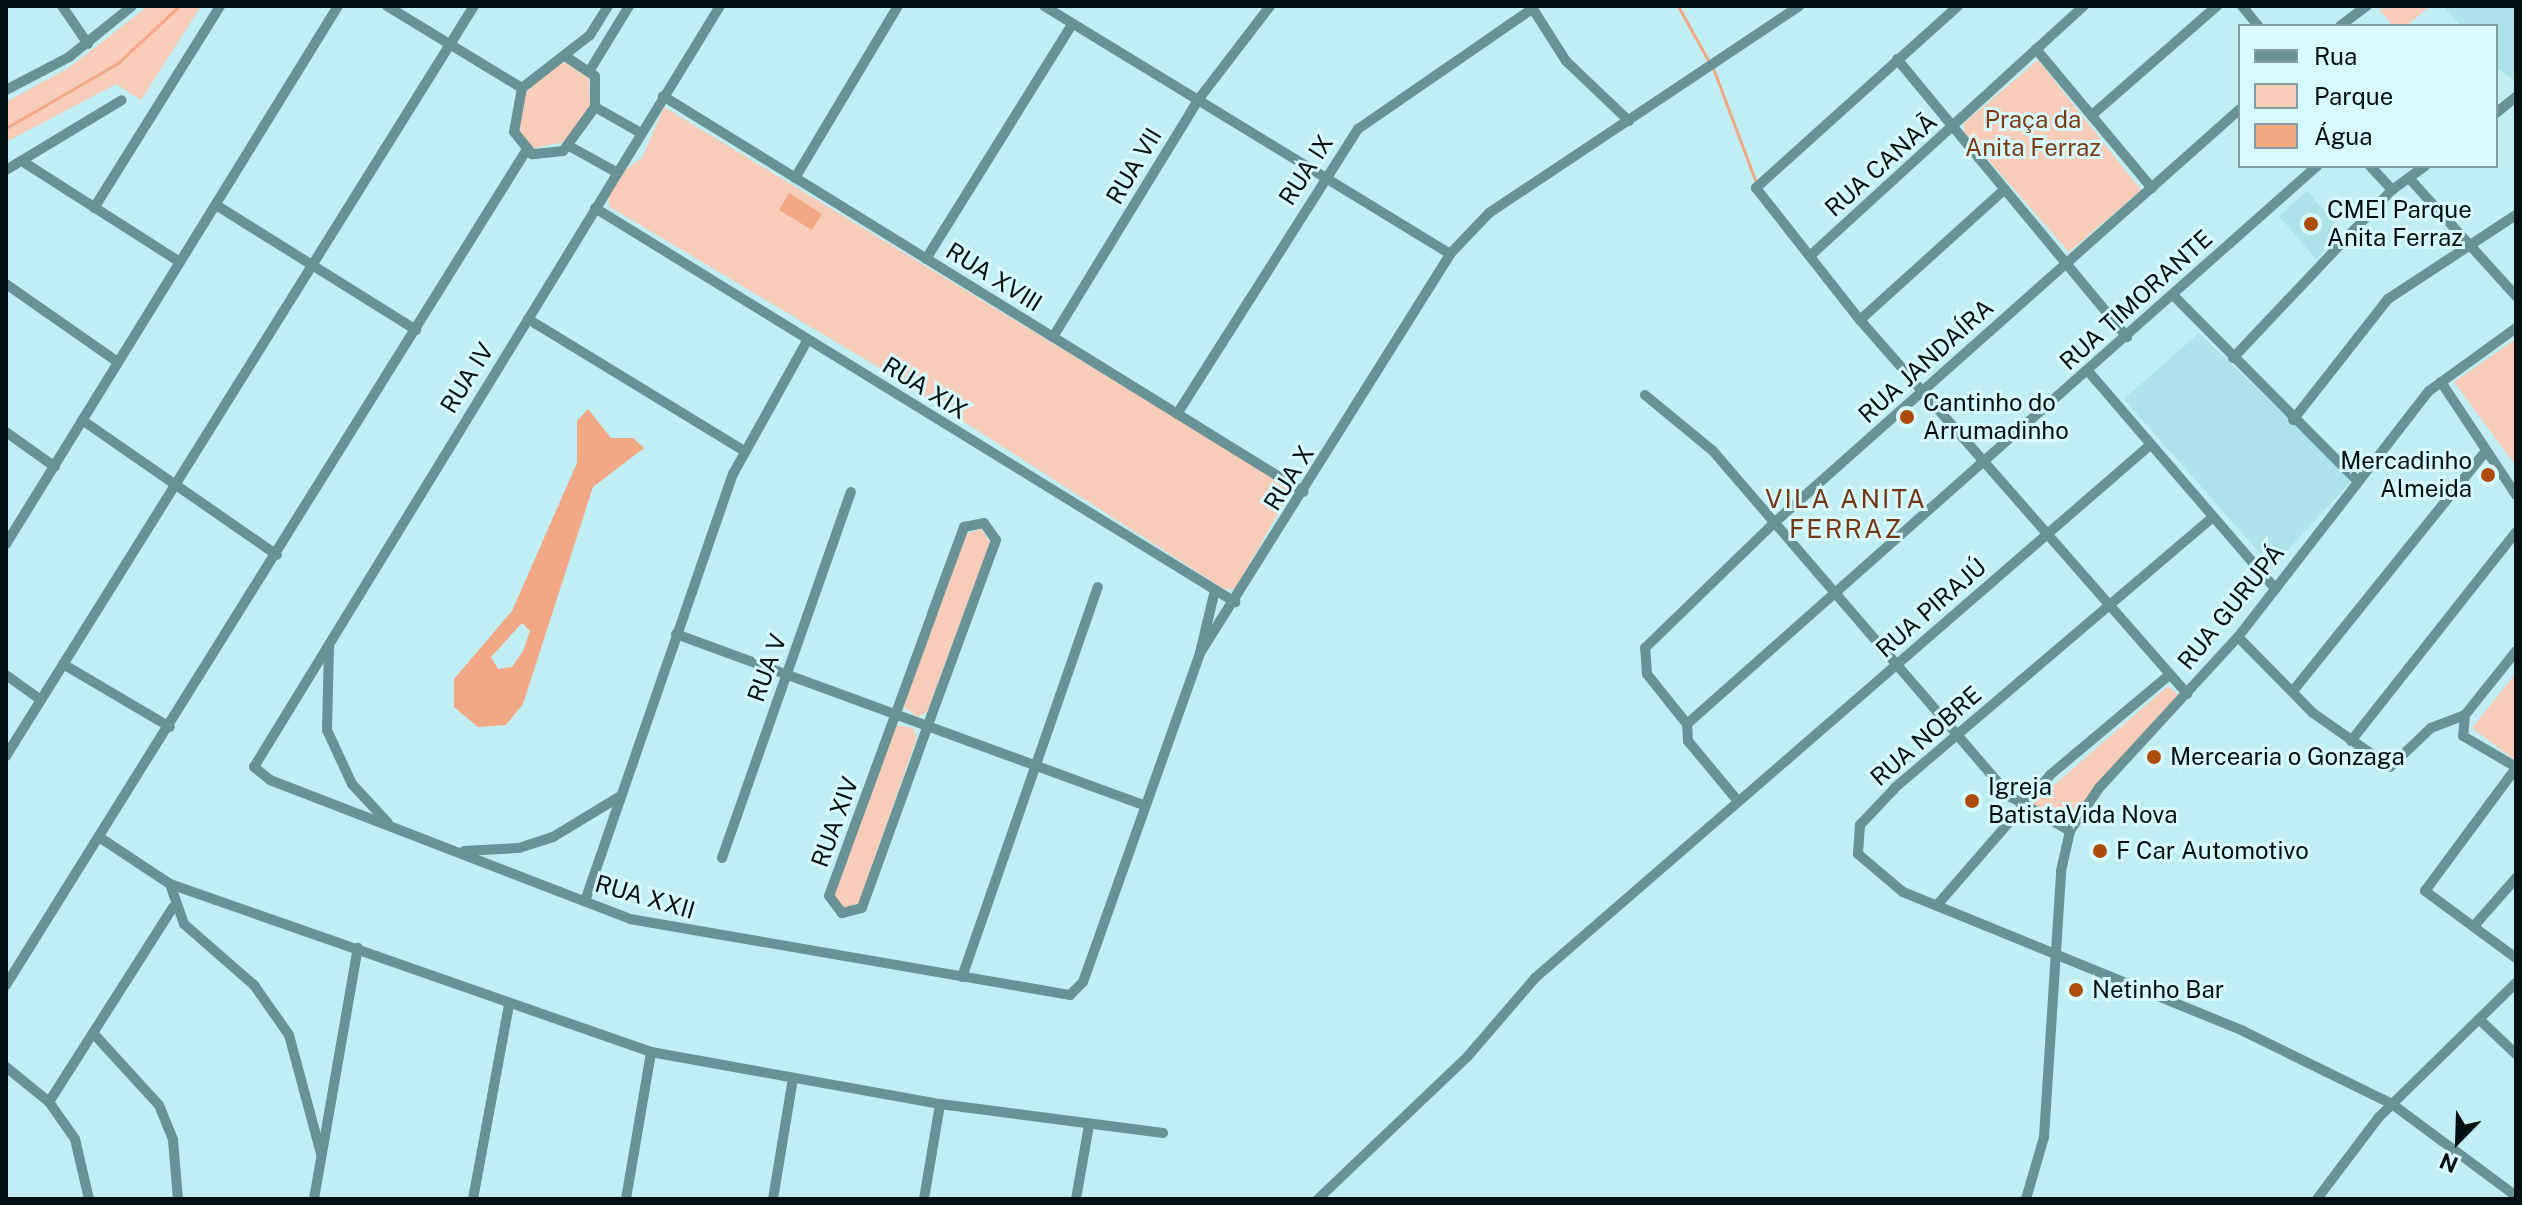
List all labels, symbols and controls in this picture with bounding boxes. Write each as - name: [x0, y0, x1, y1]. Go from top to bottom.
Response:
- legend: [2238, 24, 2498, 168]
- text: Rua: [2314, 42, 2357, 70]
- text: Parque: [2314, 82, 2393, 110]
- park label: Praça da Anita Ferraz: [1965, 106, 2101, 162]
- street label: RUA CANAÃ: [1819, 107, 1943, 223]
- street label: RUA VII: [1100, 122, 1168, 210]
- text: Água: [2314, 122, 2372, 150]
- street label: RUA IX: [1273, 129, 1339, 211]
- place label: CMEI Parque Anita Ferraz: [2327, 196, 2472, 252]
- marker: CMEI Parque Anita Ferraz: [2302, 215, 2320, 233]
- street label: RUA TIMORANTE: [2054, 224, 2218, 376]
- street label: RUA XVIII: [941, 236, 1047, 318]
- street label: RUA JANDAÍRA: [1853, 293, 1999, 429]
- street label: RUA IV: [434, 337, 500, 419]
- street label: RUA XIX: [877, 351, 973, 425]
- place label: Cantinho do Arrumadinho: [1923, 389, 2069, 445]
- marker: Cantinho do Arrumadinho: [1898, 408, 1916, 426]
- street label: RUA X: [1258, 440, 1320, 516]
- place label: Mercadinho Almeida: [2340, 447, 2472, 503]
- marker: Mercadinho Almeida: [2479, 466, 2497, 484]
- district label: VILA ANITA FERRAZ: [1765, 483, 1927, 544]
- street label: RUA GURUPÁ: [2172, 539, 2290, 675]
- street label: RUA PIRAJÚ: [1870, 552, 1992, 664]
- street label: RUA V: [741, 630, 793, 706]
- street label: RUA NOBRE: [1865, 680, 1987, 792]
- place label: Mercearia o Gonzaga: [2170, 743, 2405, 771]
- marker: Mercearia o Gonzaga: [2145, 748, 2163, 766]
- street label: RUA XIV: [805, 773, 865, 871]
- place label: Igreja BatistaVida Nova: [1988, 773, 2177, 829]
- marker: Igreja BatistaVida Nova: [1963, 792, 1981, 810]
- place label: F Car Automotivo: [2116, 837, 2309, 865]
- marker: F Car Automotivo: [2091, 842, 2109, 860]
- street label: RUA XXII: [592, 869, 698, 925]
- place label: Netinho Bar: [2092, 976, 2224, 1004]
- marker: Netinho Bar: [2067, 981, 2085, 999]
- north arrow: [2418, 1101, 2498, 1181]
- text: N: [2436, 1148, 2462, 1178]

